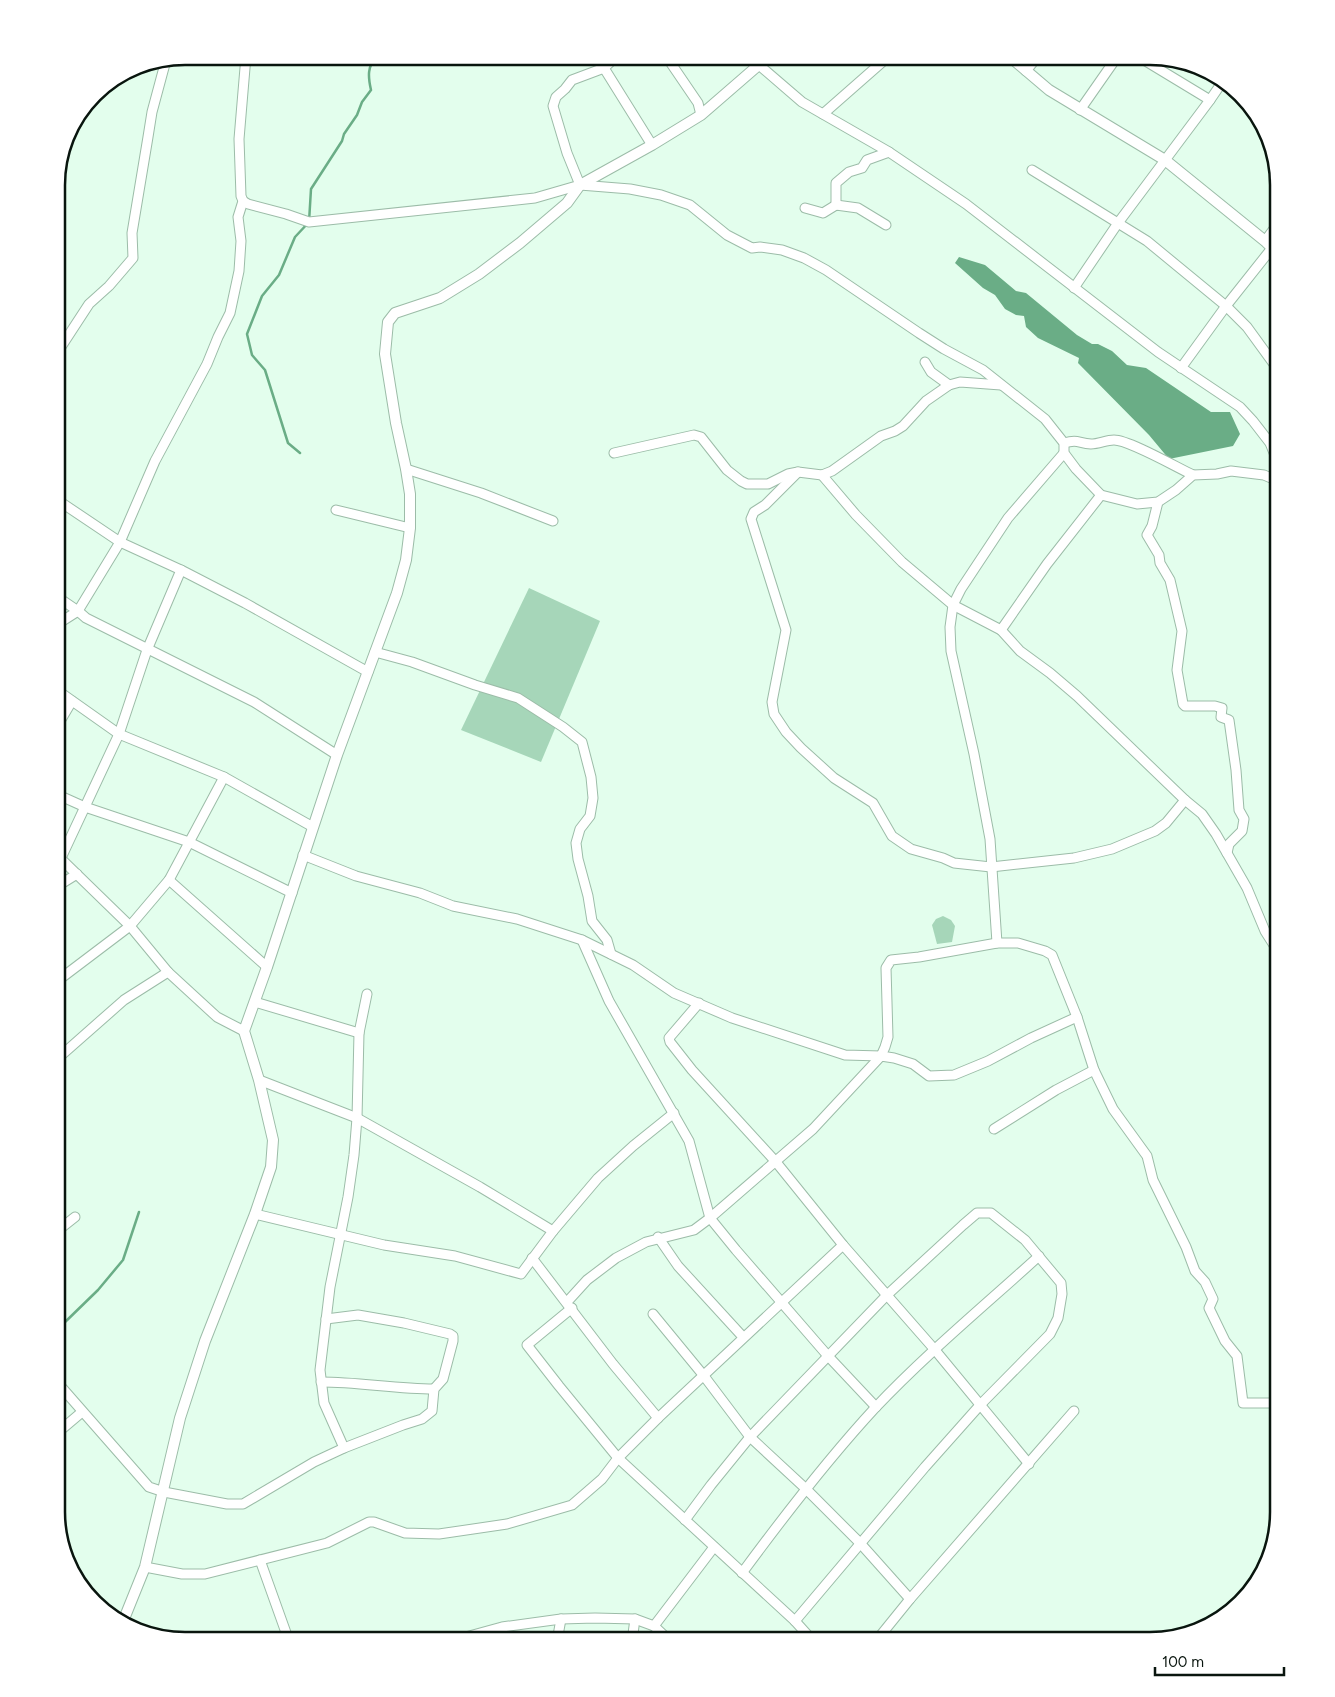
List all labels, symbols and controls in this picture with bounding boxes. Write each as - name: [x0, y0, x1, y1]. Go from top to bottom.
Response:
- scale bar: [1155, 1644, 1284, 1676]
- text: 100 m: [1162, 1653, 1204, 1671]

